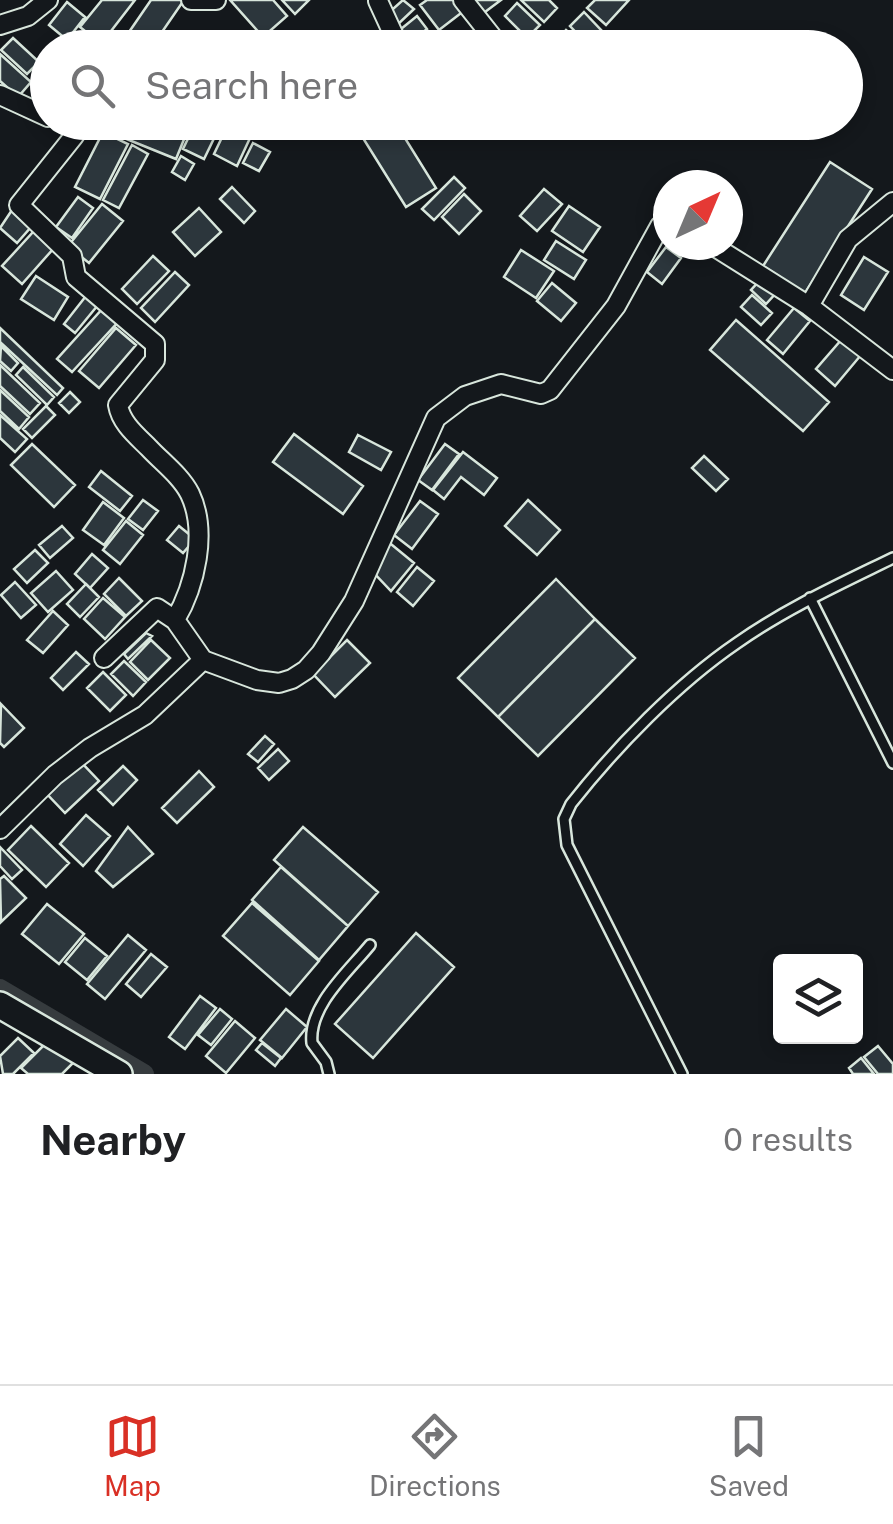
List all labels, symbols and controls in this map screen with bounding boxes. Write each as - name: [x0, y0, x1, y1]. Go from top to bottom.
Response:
- search box: [30, 30, 863, 140]
- icon: search: [65, 58, 120, 113]
- text: Search here: [145, 63, 358, 108]
- north arrow: [653, 170, 743, 260]
- map controls: [773, 954, 863, 1044]
- button: layers: [773, 954, 863, 1044]
- text: Nearby: [40, 1115, 186, 1164]
- text: 0 results: [723, 1121, 853, 1158]
- tab: Map: [104, 1409, 161, 1502]
- tab: Directions: [369, 1409, 501, 1502]
- tab: Saved: [709, 1409, 789, 1502]

